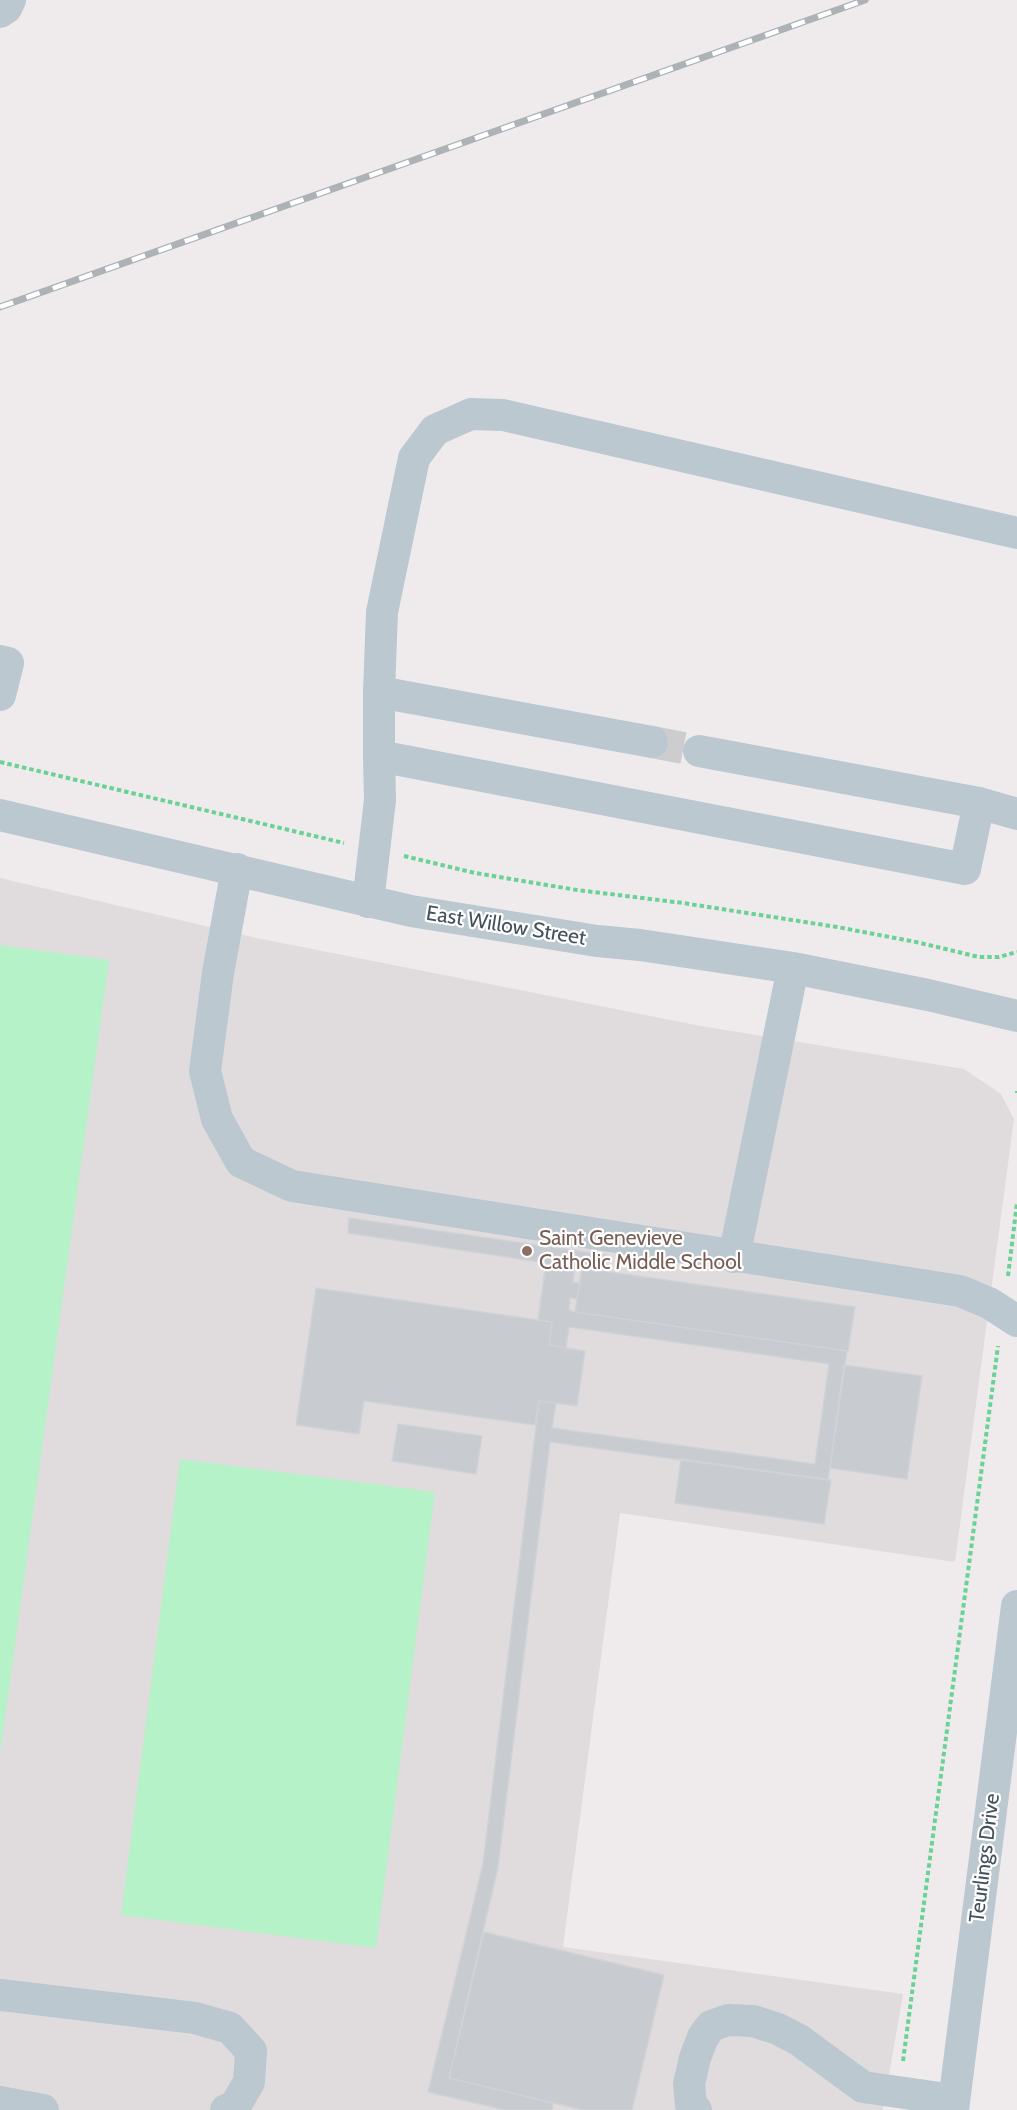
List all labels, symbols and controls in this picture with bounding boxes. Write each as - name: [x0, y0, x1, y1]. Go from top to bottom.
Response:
- street label: East Willow Street: [424, 901, 588, 951]
- place label: Saint Genevieve Catholic Middle School: [539, 1226, 742, 1276]
- marker: Saint Genevieve Catholic Middle School: [520, 1244, 534, 1258]
- street label: Teurlings Drive: [965, 1792, 1005, 1924]

